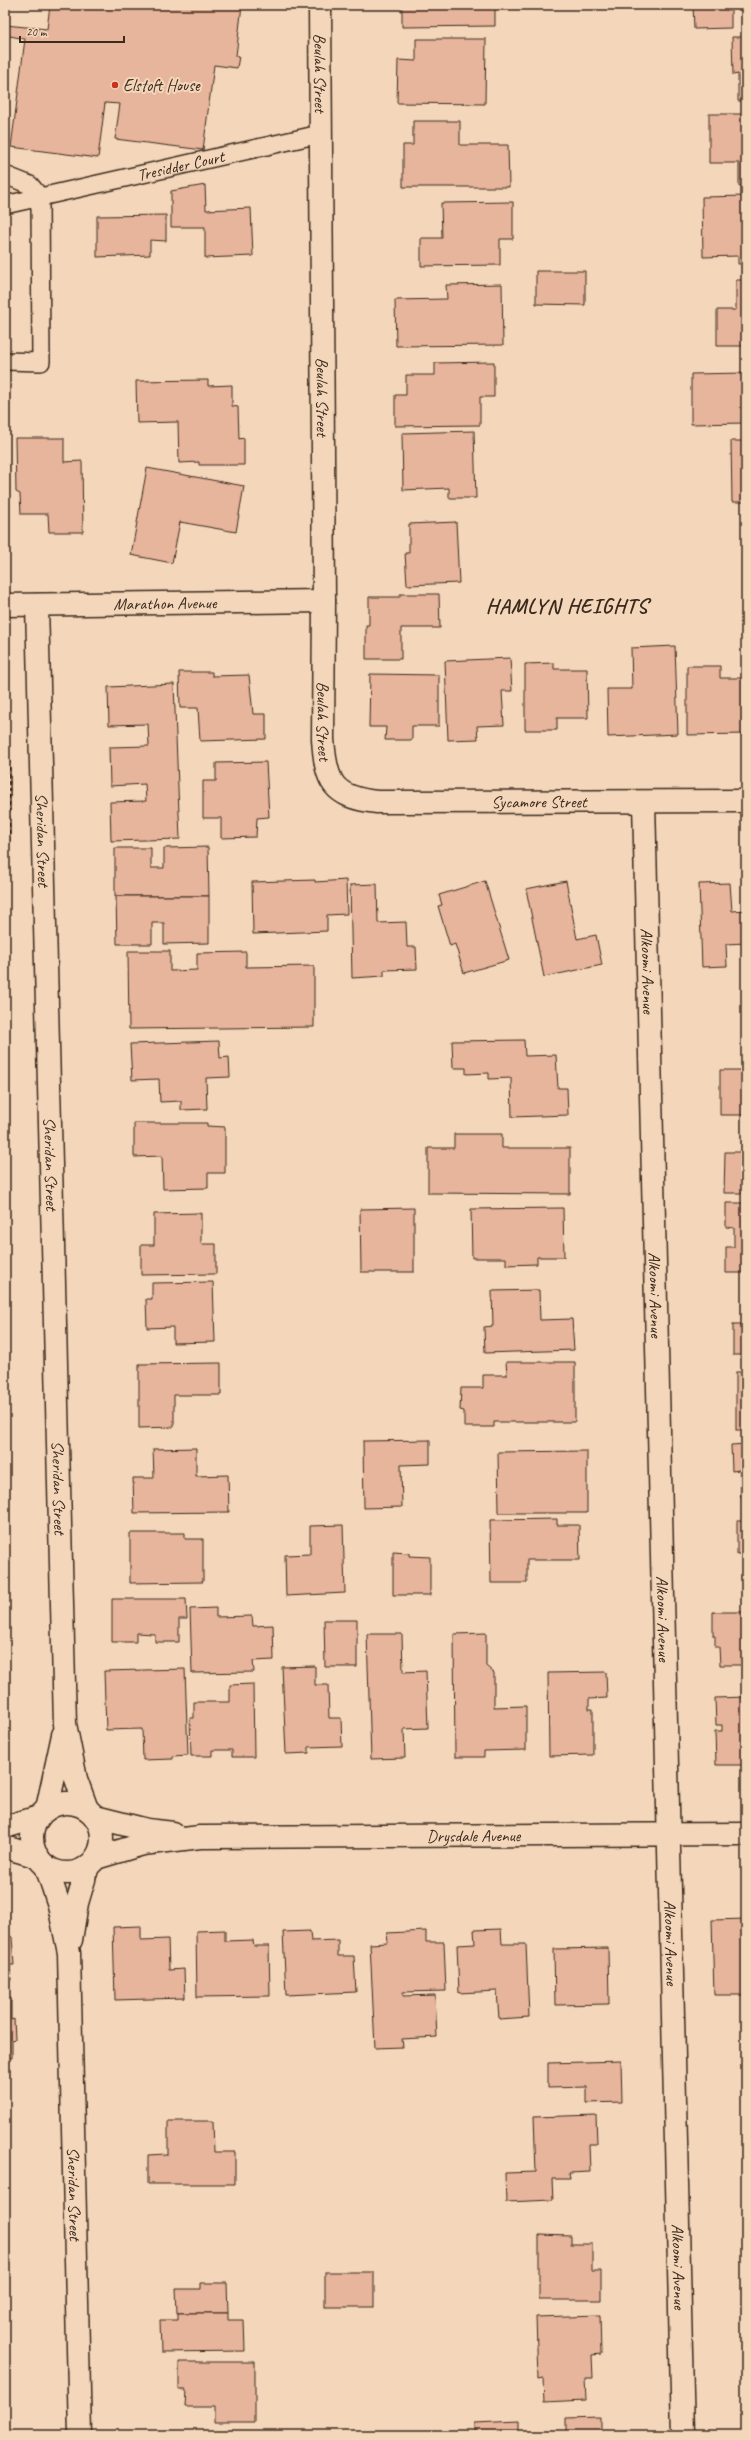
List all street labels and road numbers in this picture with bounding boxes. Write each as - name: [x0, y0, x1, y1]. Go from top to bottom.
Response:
- street label: Beulah Street: [310, 33, 331, 115]
- street label: Tresidder Court: [135, 145, 228, 185]
- street label: Beulah Street: [312, 357, 333, 439]
- street label: Marathon Avenue: [113, 592, 218, 614]
- street label: Beulah Street: [312, 681, 336, 764]
- street label: Sycamore Street: [491, 791, 589, 812]
- street label: Sheridan Street: [31, 793, 55, 889]
- street label: Alkoomi Avenue: [637, 928, 660, 1015]
- street label: Sheridan Street: [39, 1117, 63, 1213]
- street label: Alkoomi Avenue: [644, 1252, 667, 1339]
- street label: Sheridan Street: [47, 1441, 71, 1537]
- street label: Alkoomi Avenue: [652, 1576, 675, 1663]
- street label: Drysdale Avenue: [427, 1825, 522, 1846]
- street label: Alkoomi Avenue: [660, 1900, 683, 1987]
- street label: Sheridan Street: [63, 2147, 86, 2243]
- street label: Alkoomi Avenue: [667, 2224, 691, 2311]

